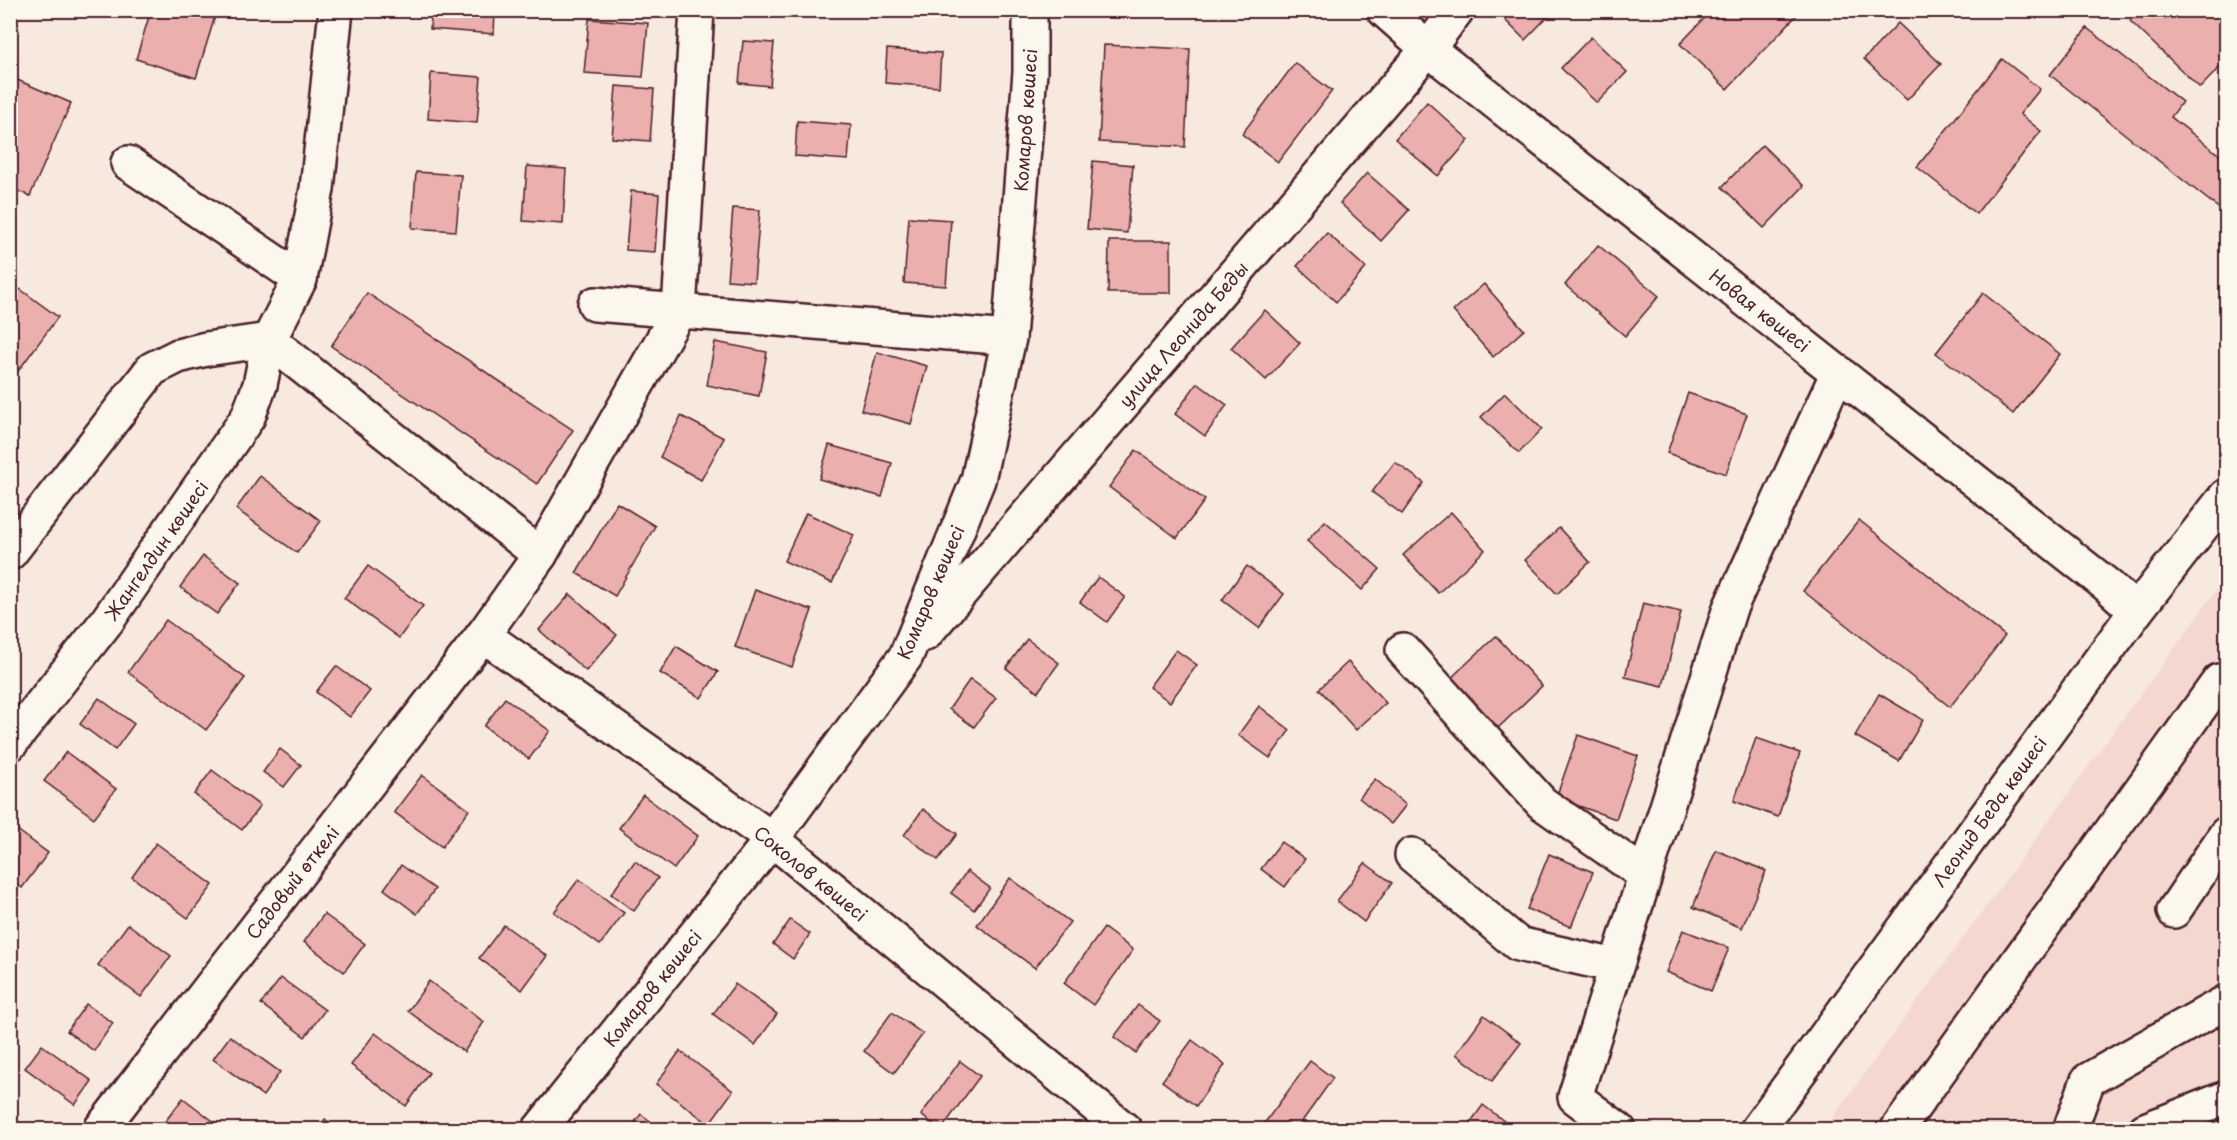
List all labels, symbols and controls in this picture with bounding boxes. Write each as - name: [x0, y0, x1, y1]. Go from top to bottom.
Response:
- street label: Комаров көшесі: [1007, 47, 1043, 193]
- street label: улица Леонида Беды: [1112, 255, 1254, 413]
- street label: Новая көшесі: [1704, 262, 1816, 358]
- street label: Жангелдин көшесі: [97, 475, 214, 626]
- street label: Комаров көшесі: [890, 521, 970, 663]
- street label: Леонид Беда көшесі: [1925, 730, 2053, 892]
- street label: Садовый өткелі: [239, 819, 345, 945]
- street label: Соколов көшесі: [748, 819, 874, 927]
- street label: Комаров көшесі: [596, 924, 708, 1052]

